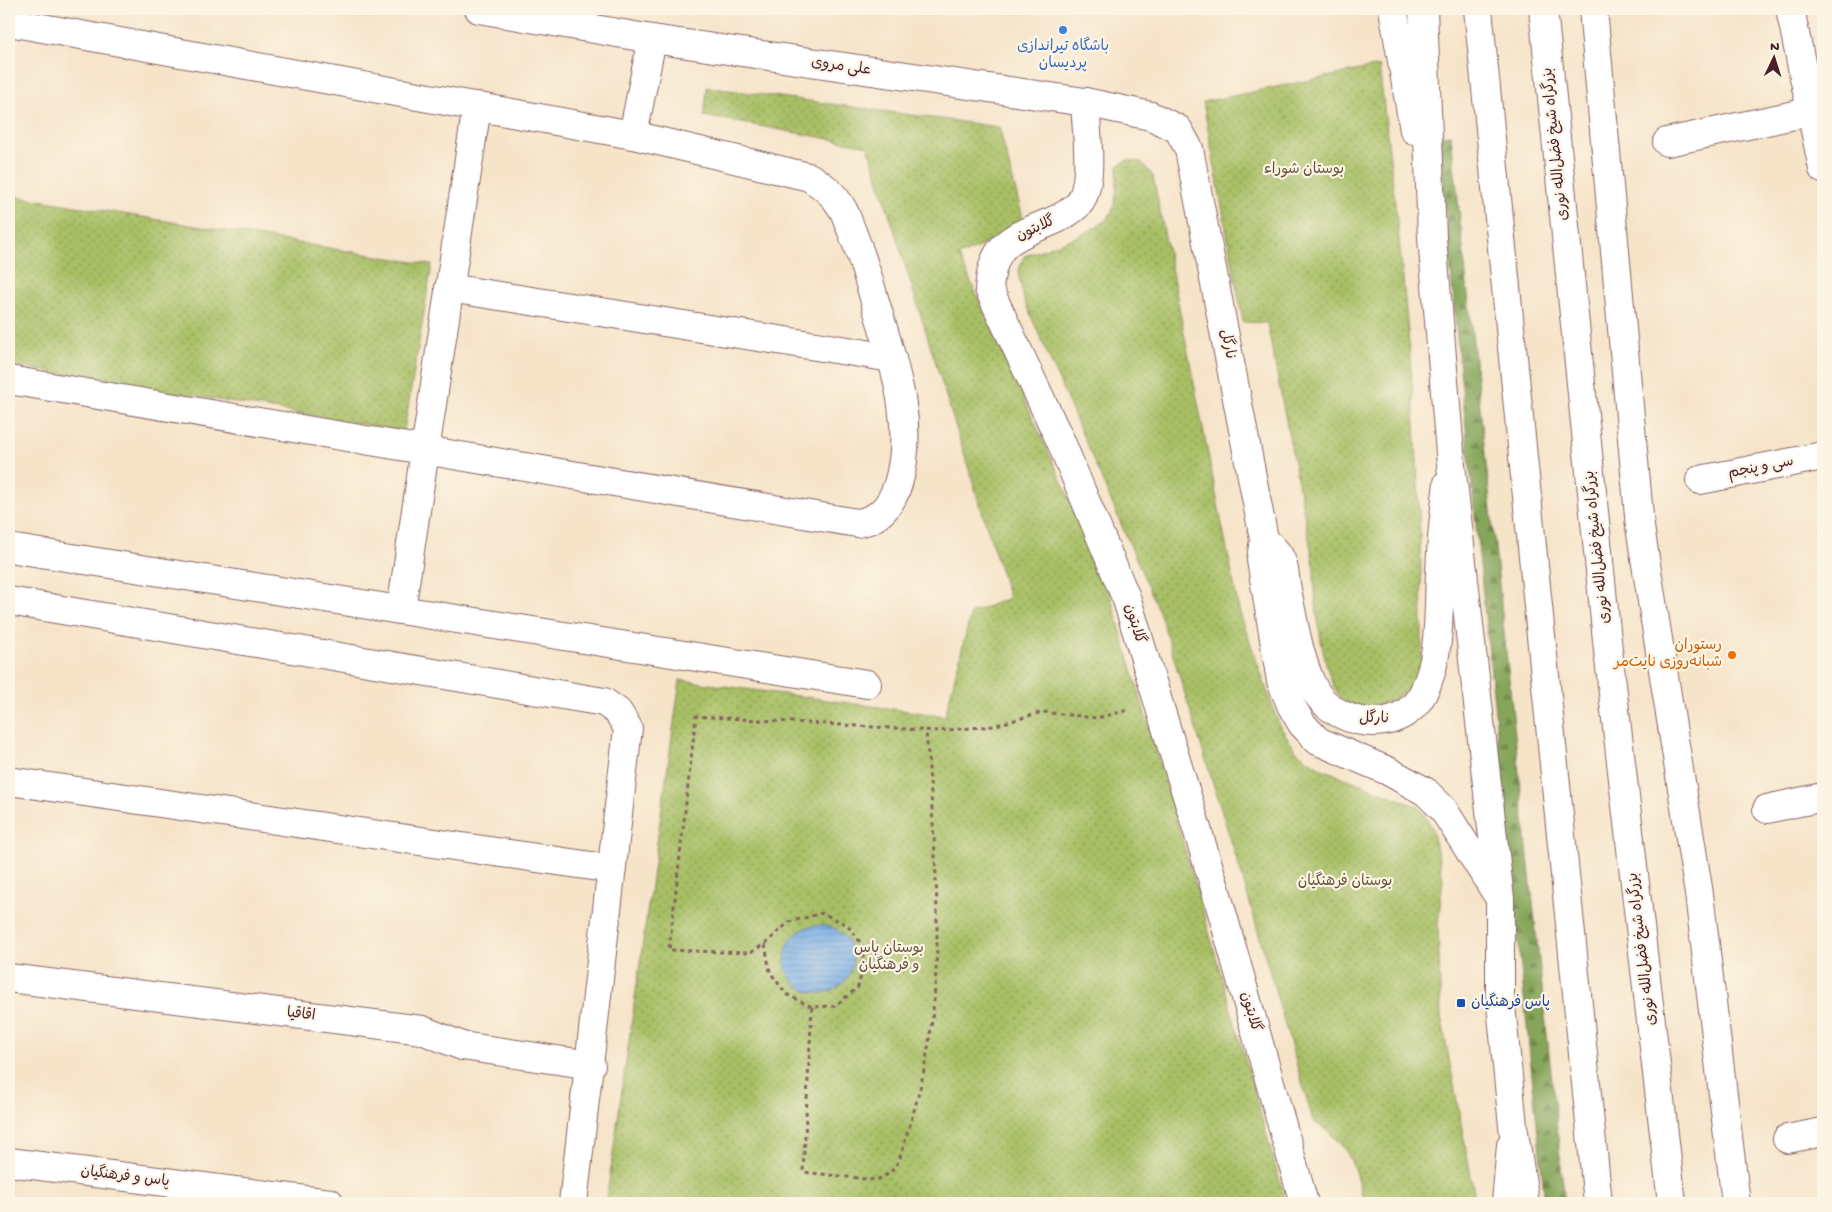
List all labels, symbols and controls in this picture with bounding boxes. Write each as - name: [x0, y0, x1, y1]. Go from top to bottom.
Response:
- marker: باشگاه تیراندازی پردیسان: [1057, 24, 1069, 36]
- north arrow: [1750, 32, 1800, 82]
- place label: باشگاه تیراندازی پردیسان: [1017, 36, 1109, 73]
- text: N: [1770, 39, 1780, 56]
- street label: علی مروی: [810, 54, 872, 80]
- street label: بزرگراه شیخ فضل‌الله نوری: [1537, 66, 1573, 222]
- park label: بوستان شوراء: [1264, 161, 1344, 179]
- street label: گلابتون: [1013, 211, 1058, 246]
- street label: نارگل: [1215, 327, 1241, 360]
- street label: سی و پنجم: [1727, 453, 1795, 484]
- street label: بزرگراه شیخ فضل‌الله نوری: [1579, 469, 1615, 625]
- street label: گلابتون: [1119, 601, 1151, 646]
- place label: رستوران شبانه‌روزی نایت‌مر: [1612, 637, 1722, 672]
- marker: رستوران شبانه‌روزی نایت‌مر: [1726, 649, 1738, 661]
- street label: نارگل: [1359, 708, 1389, 728]
- park label: بوستان فرهنگیان: [1298, 871, 1392, 891]
- street label: بزرگراه شیخ فضل‌الله نوری: [1623, 871, 1661, 1027]
- park label: بوستان پاس و فرهنگیان: [854, 940, 924, 975]
- street label: گلابتون: [1236, 989, 1266, 1034]
- place label: پاس فرهنگیان: [1471, 992, 1550, 1012]
- marker: پاس فرهنگیان: [1455, 997, 1467, 1009]
- street label: اقاقیا: [286, 1004, 316, 1026]
- street label: پاس و فرهنگیان: [79, 1161, 171, 1191]

